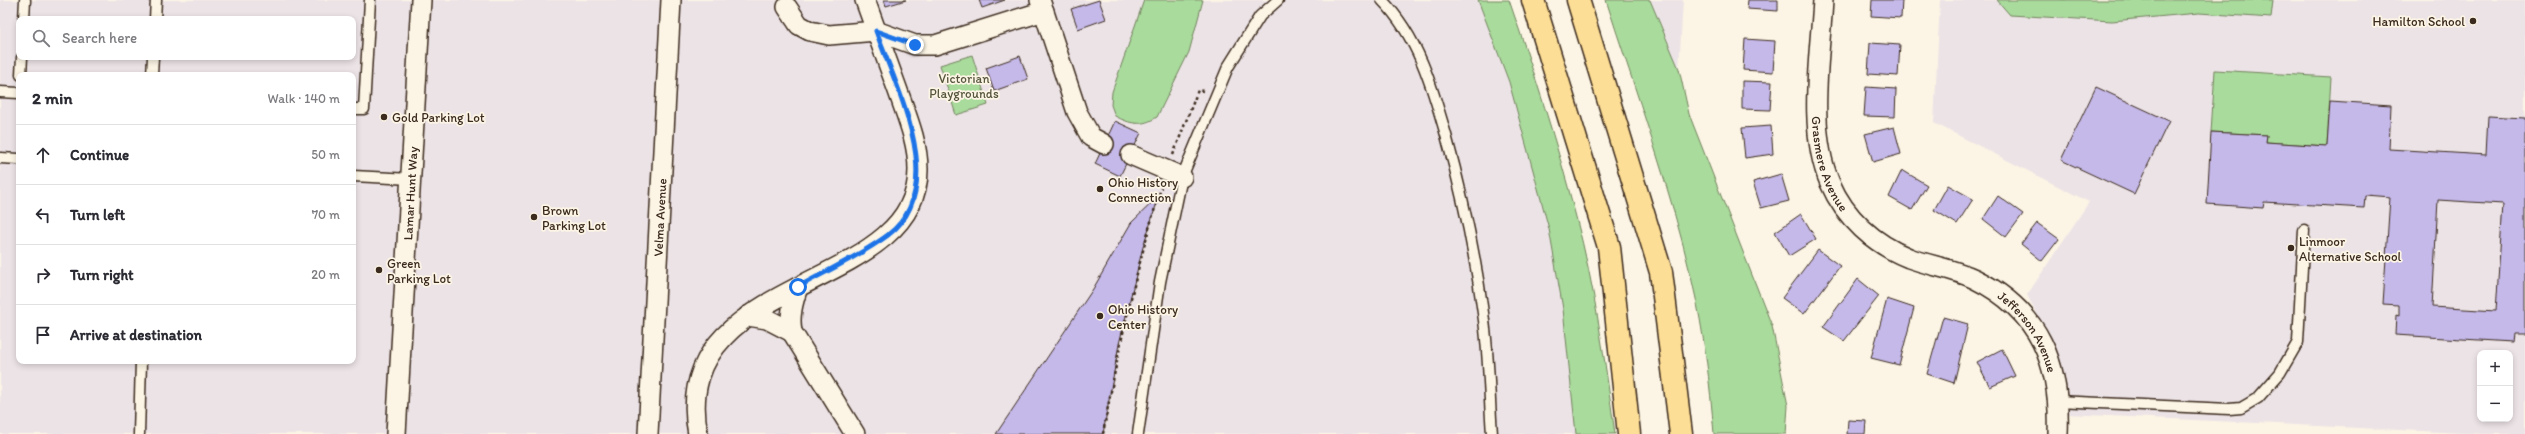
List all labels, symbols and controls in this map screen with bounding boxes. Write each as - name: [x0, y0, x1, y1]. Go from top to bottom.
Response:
- place label: Hamilton School: [2372, 14, 2465, 29]
- search box: [16, 16, 356, 60]
- marker: Hamilton School: [2468, 16, 2478, 26]
- icon: search: [30, 27, 52, 49]
- text: Search here: [62, 29, 137, 47]
- route end: [906, 36, 924, 54]
- park label: Victorian Playgrounds: [929, 71, 999, 101]
- text: 2 min: [32, 88, 72, 108]
- text: Walk · 140 m: [268, 91, 340, 106]
- place label: Gold Parking Lot: [392, 110, 485, 125]
- marker: Gold Parking Lot: [379, 112, 389, 122]
- street label: Grasmere Avenue: [1809, 116, 1851, 214]
- icon: ahead: [32, 144, 54, 166]
- text: Continue: [70, 146, 129, 164]
- street label: Lamar Hunt Way: [400, 146, 420, 241]
- text: 50 m: [311, 147, 340, 162]
- place label: Ohio History Connection: [1108, 175, 1178, 205]
- street label: Velma Avenue: [650, 178, 669, 257]
- marker: Ohio History Connection: [1095, 184, 1105, 194]
- place label: Brown Parking Lot: [542, 203, 606, 233]
- icon: left: [32, 204, 54, 226]
- text: Turn left: [70, 206, 125, 224]
- text: 70 m: [312, 207, 340, 222]
- marker: Brown Parking Lot: [529, 212, 539, 222]
- place label: Linmoor Alternative School: [2299, 234, 2402, 264]
- marker: Linmoor Alternative School: [2286, 243, 2296, 253]
- place label: Green Parking Lot: [387, 256, 451, 286]
- icon: right: [32, 264, 54, 286]
- marker: Green Parking Lot: [374, 265, 384, 275]
- text: Turn right: [70, 266, 134, 284]
- text: 20 m: [311, 267, 340, 282]
- route start: [789, 278, 807, 296]
- street label: Jefferson Avenue: [1995, 288, 2060, 374]
- place label: Ohio History Center: [1108, 302, 1178, 332]
- marker: Ohio History Center: [1095, 311, 1105, 321]
- icon: arrive: [32, 324, 54, 346]
- text: Arrive at destination: [70, 326, 202, 344]
- map controls: [2477, 350, 2513, 422]
- button: +: [2477, 350, 2513, 386]
- button: −: [2477, 386, 2513, 422]

